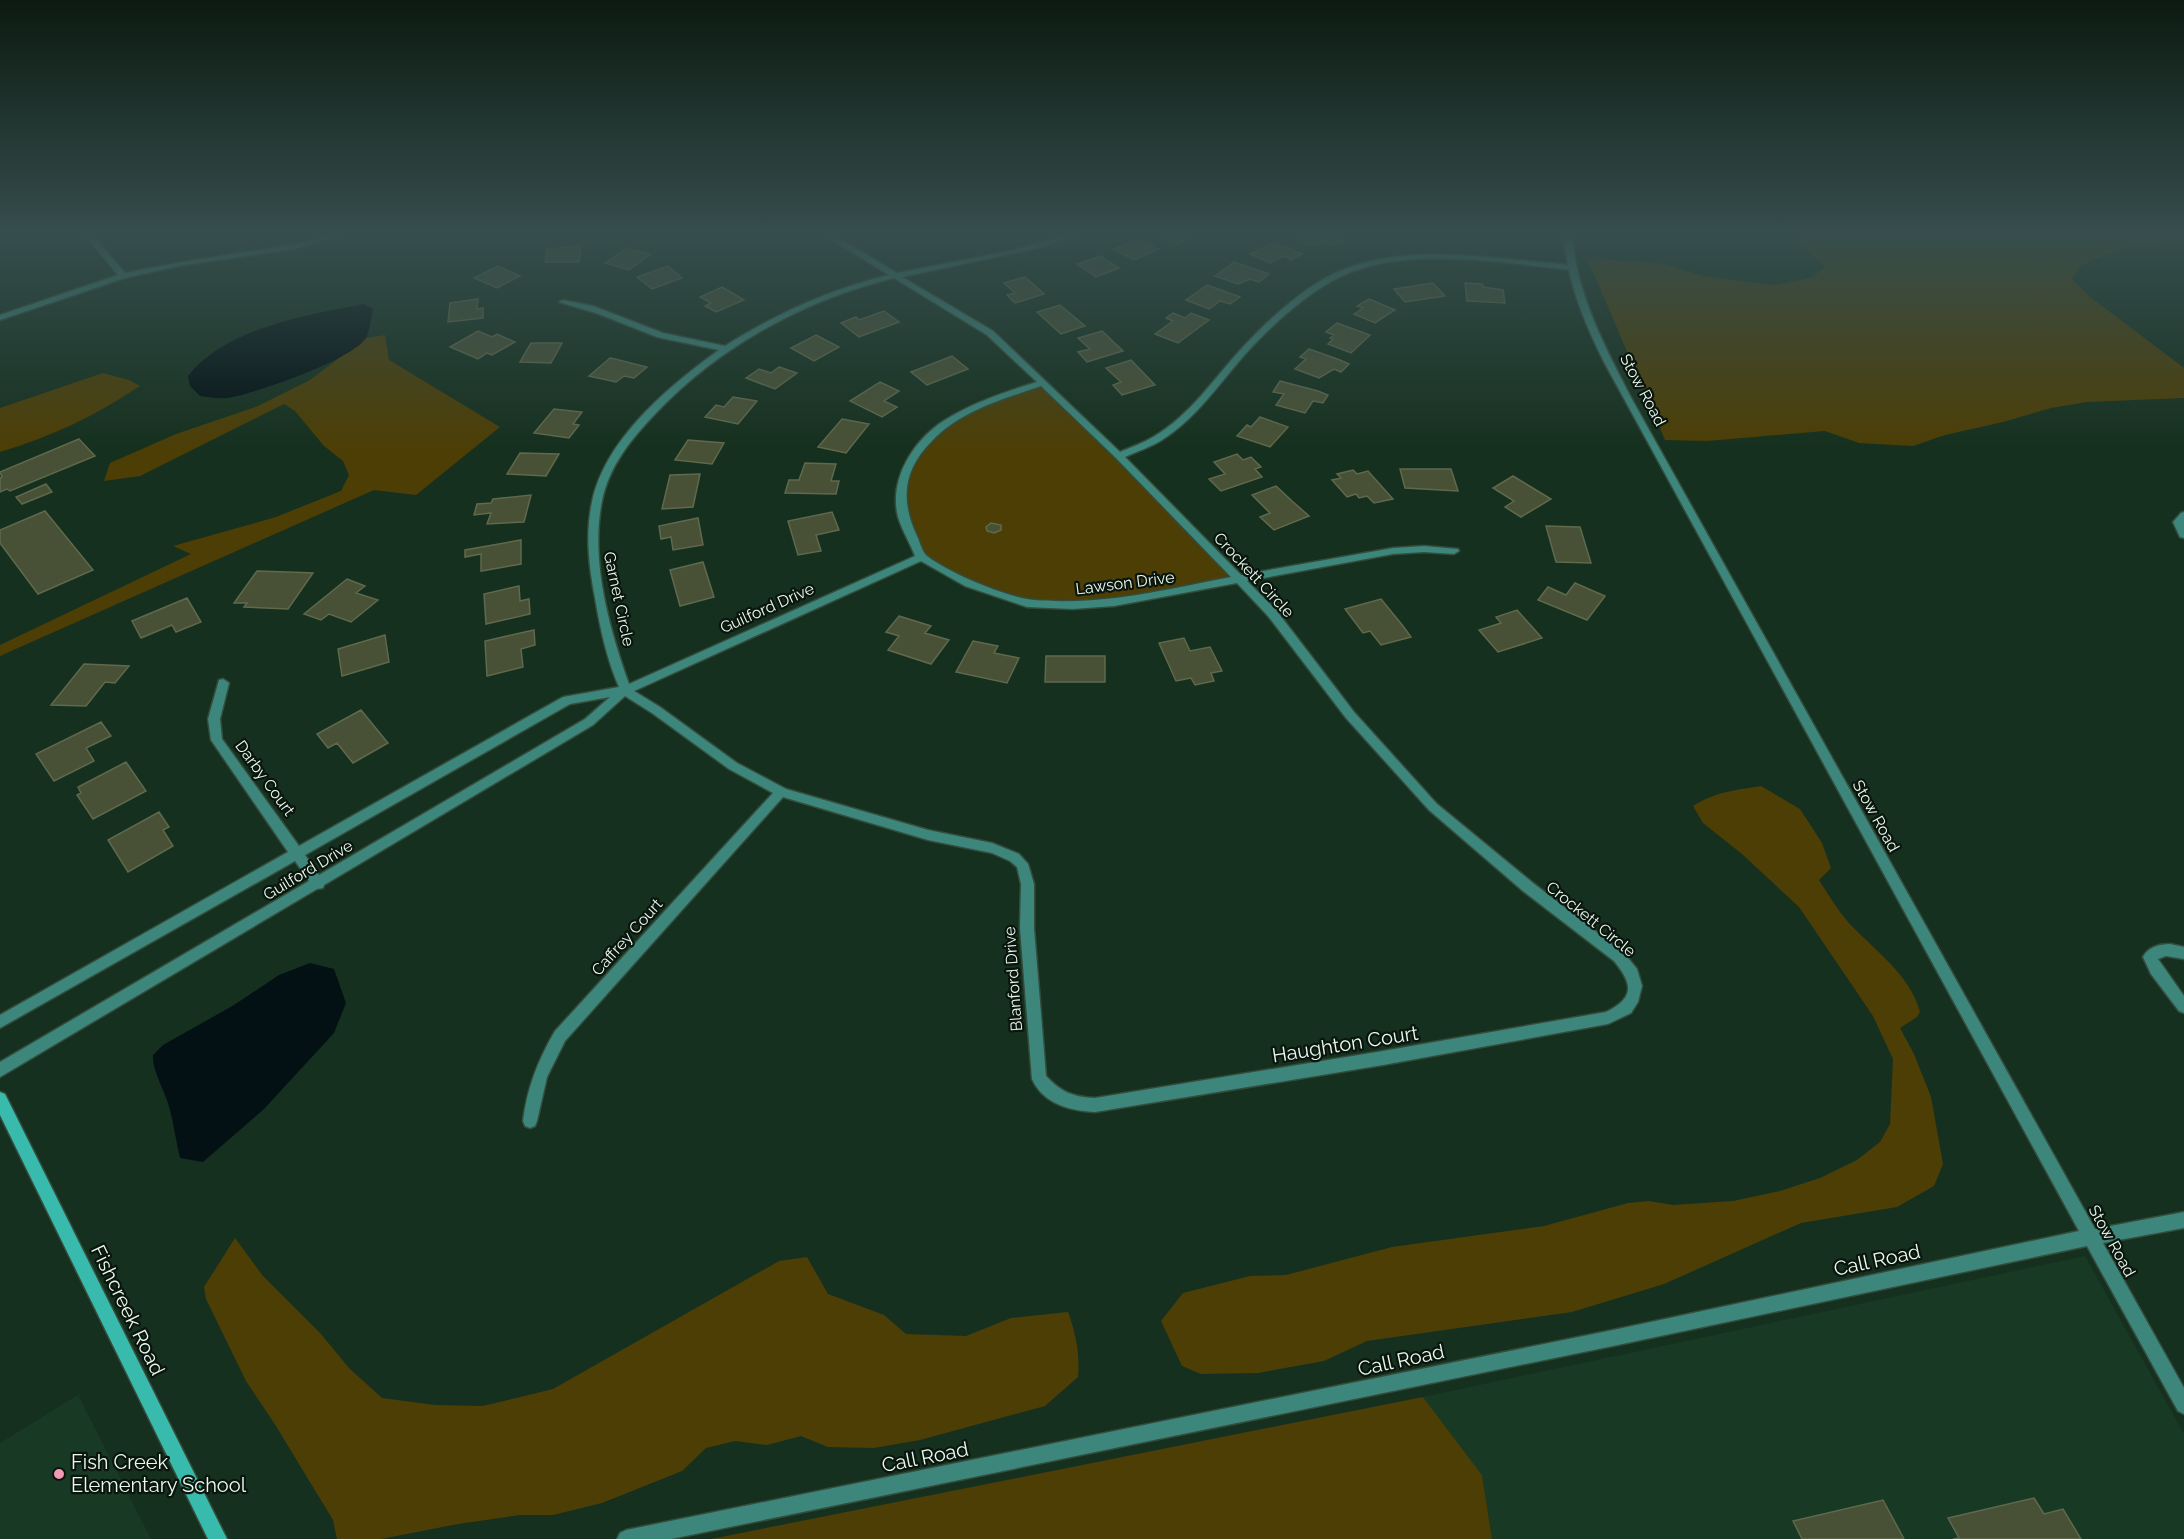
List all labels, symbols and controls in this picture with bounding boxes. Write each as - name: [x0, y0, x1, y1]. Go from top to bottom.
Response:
- street label: Stow Road: [1616, 351, 1670, 429]
- street label: Crockett Circle: [1210, 529, 1298, 621]
- street label: Garnet Circle: [600, 550, 638, 648]
- street label: Lawson Drive: [1074, 568, 1176, 598]
- street label: Guilford Drive: [717, 579, 817, 637]
- street label: Darby Court: [231, 737, 299, 820]
- street label: Stow Road: [1849, 777, 1903, 855]
- street label: Guilford Drive: [260, 836, 356, 904]
- street label: Crockett Circle: [1543, 877, 1639, 961]
- street label: Caffrey Court: [588, 894, 667, 979]
- street label: Blanford Drive: [1000, 926, 1026, 1032]
- street label: Haughton Court: [1270, 1021, 1420, 1067]
- street label: Stow Road: [2085, 1202, 2139, 1280]
- street label: Call Road: [1831, 1239, 1923, 1281]
- street label: Fishcreek Road: [86, 1241, 170, 1379]
- street label: Call Road: [1355, 1339, 1447, 1381]
- street label: Call Road: [880, 1437, 970, 1477]
- place label: Fish Creek Elementary School: [71, 1450, 247, 1497]
- marker: Fish Creek Elementary School: [52, 1467, 66, 1481]

